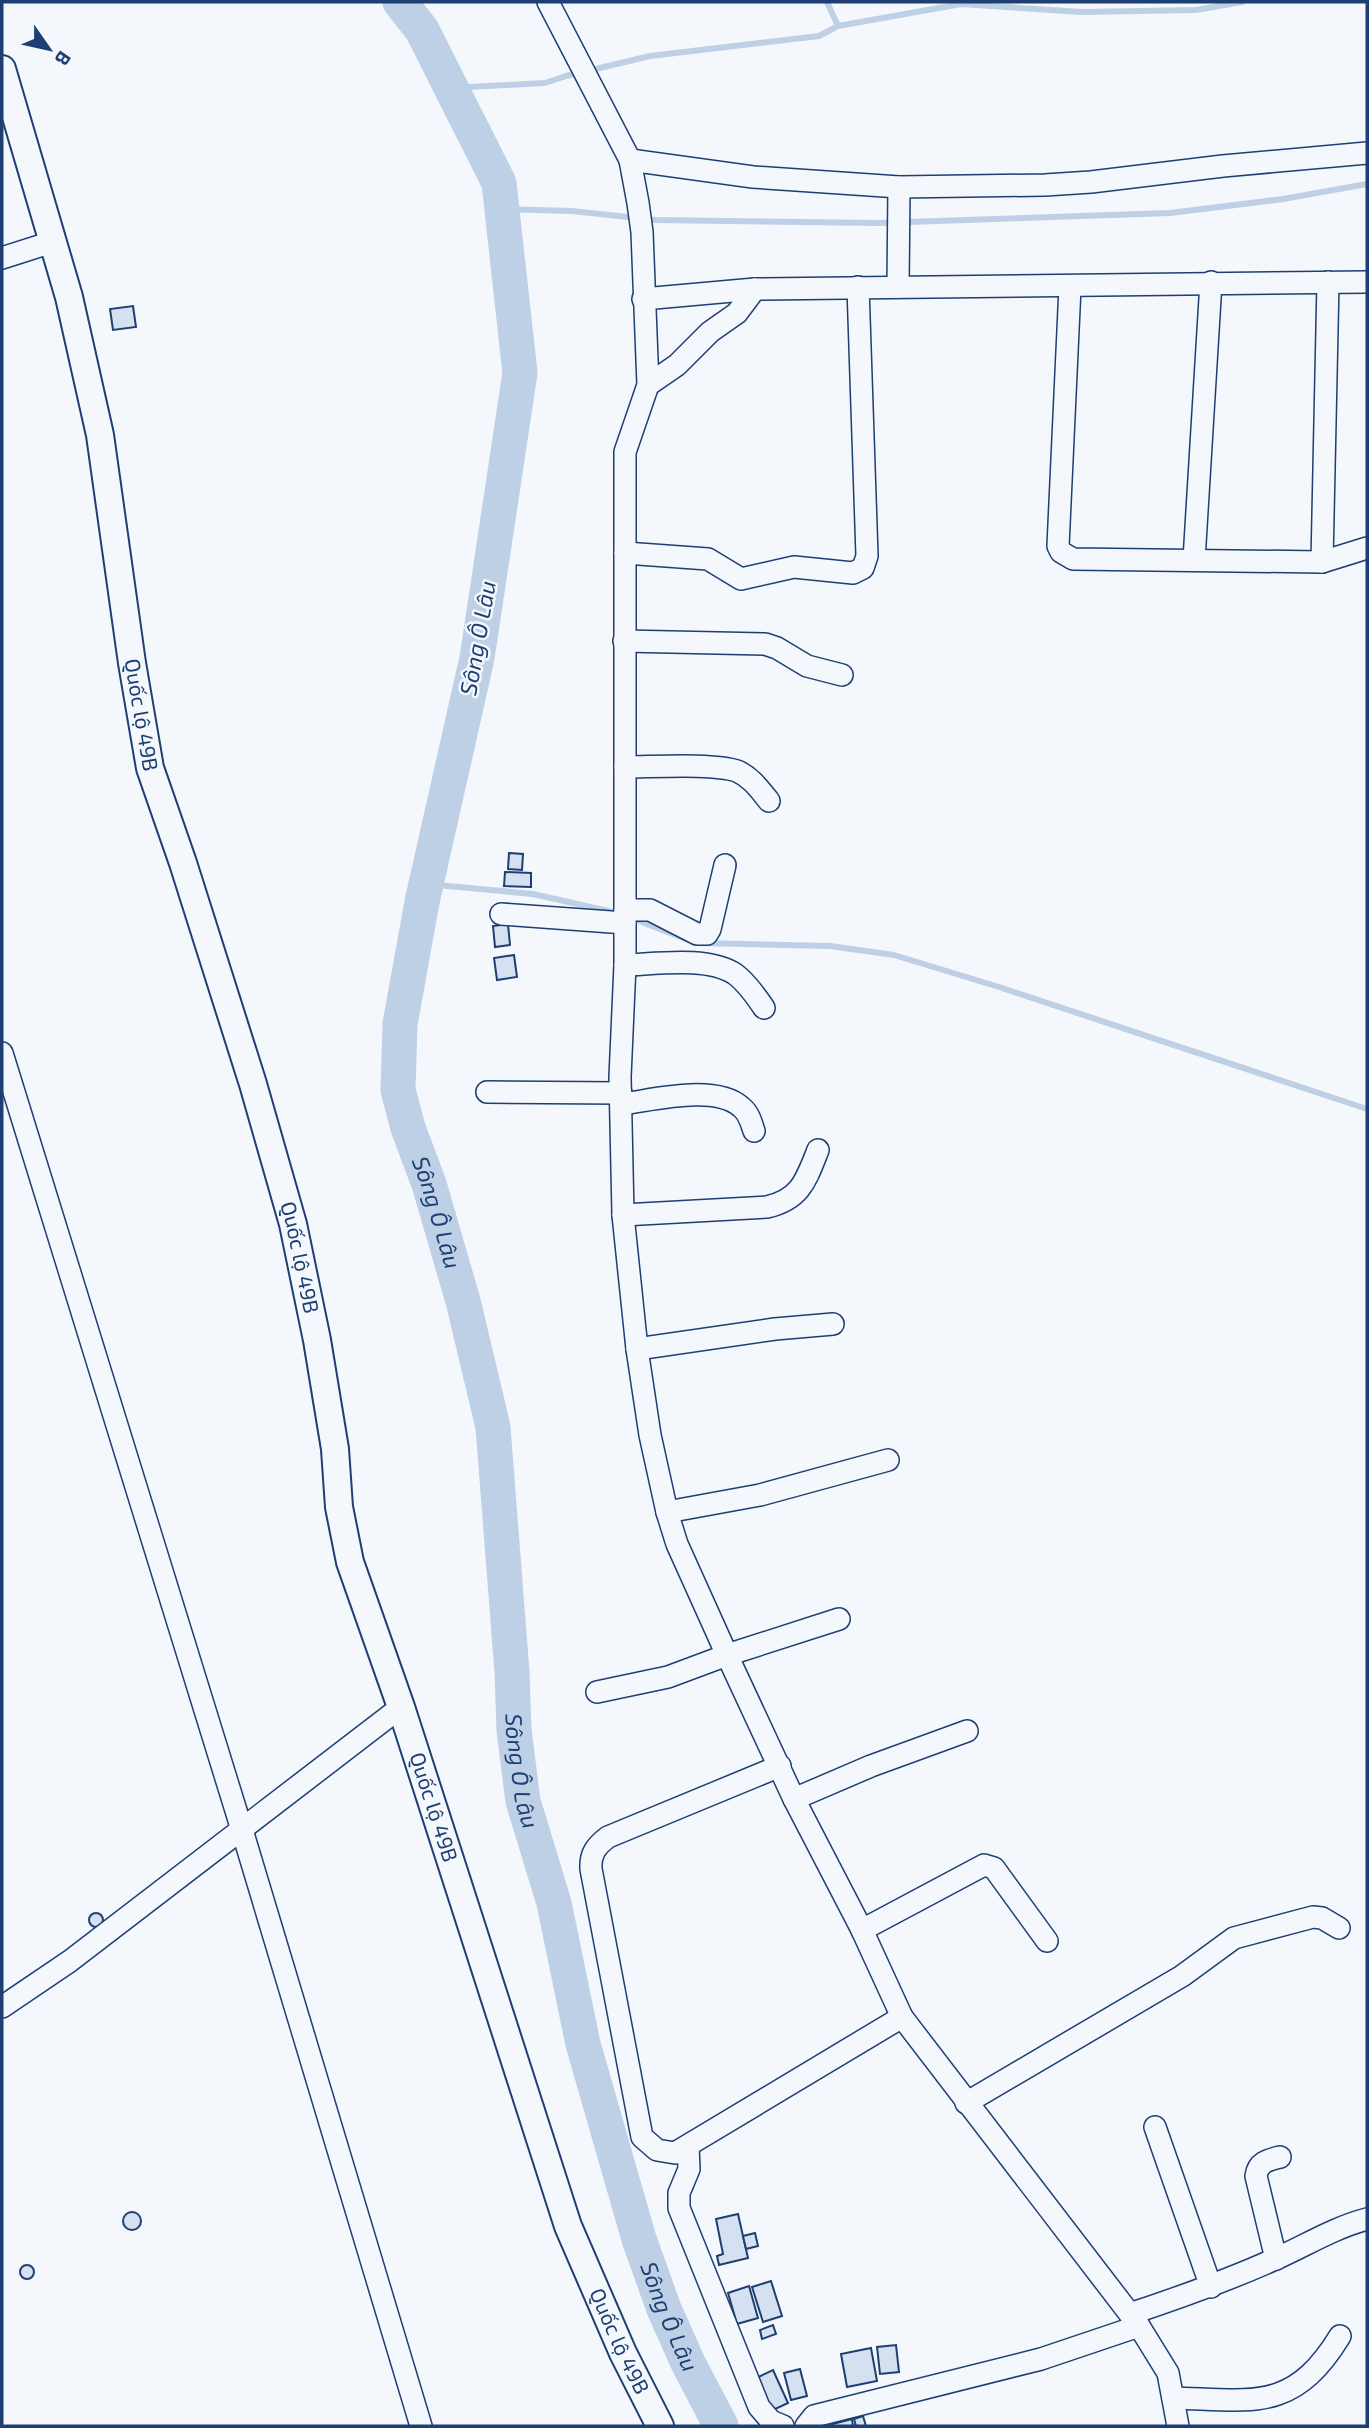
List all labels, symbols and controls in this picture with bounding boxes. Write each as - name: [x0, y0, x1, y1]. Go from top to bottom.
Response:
- north arrow: [14, 14, 84, 84]
- text: B: [51, 47, 76, 70]
- water label: Sông Ô Lâu: [453, 578, 501, 697]
- street label: Quốc lộ 49B: [119, 656, 164, 773]
- water label: Sông Ô Lâu: [407, 1152, 468, 1272]
- street label: Quốc lộ 49B: [275, 1198, 325, 1315]
- water label: Sông Ô Lâu: [500, 1713, 545, 1831]
- street label: Quốc lộ 49B: [404, 1749, 464, 1865]
- water label: Sông Ô Lâu: [635, 2258, 705, 2375]
- street label: Quốc lộ 49B: [584, 2284, 656, 2398]

